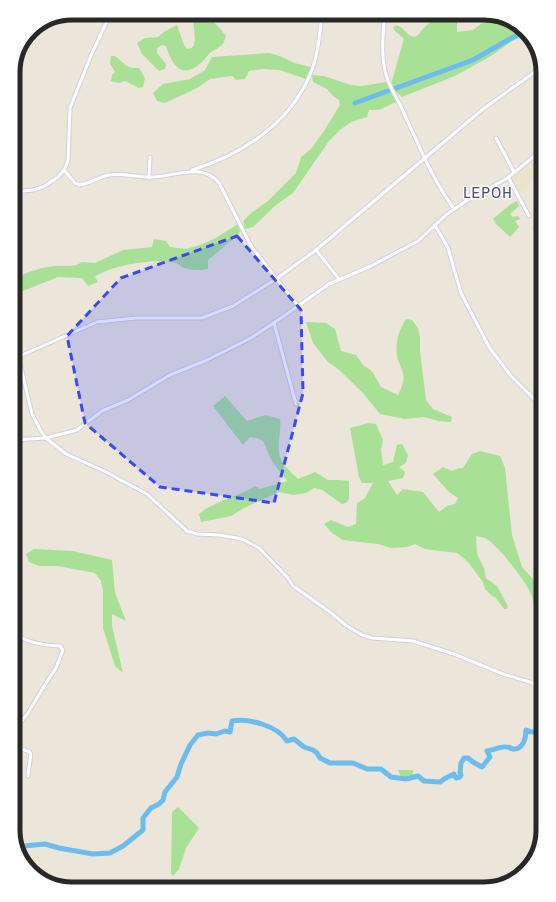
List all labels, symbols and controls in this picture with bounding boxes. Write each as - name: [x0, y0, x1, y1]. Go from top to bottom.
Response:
- district label: LEPOH: [463, 181, 513, 203]

